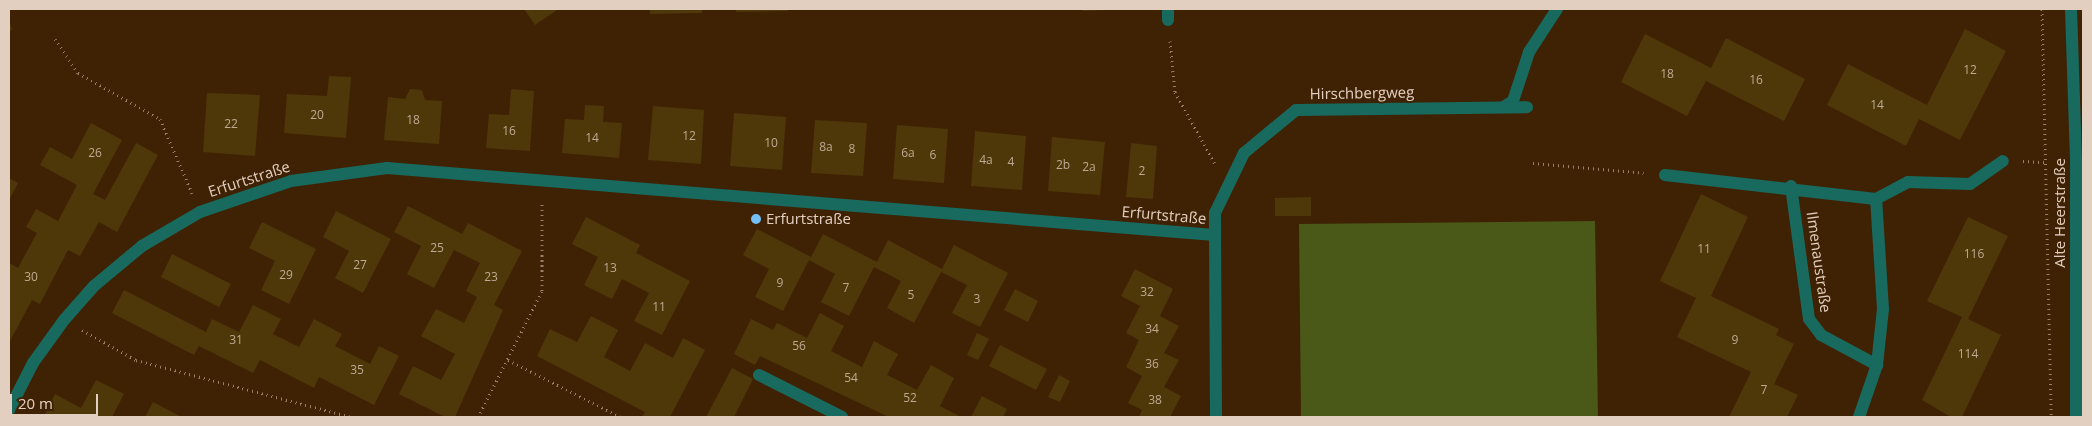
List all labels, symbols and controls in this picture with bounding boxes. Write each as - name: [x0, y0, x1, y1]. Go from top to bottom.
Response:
- house number: 12: [1963, 63, 1977, 77]
- house number: 18: [1660, 67, 1674, 81]
- house number: 16: [1749, 73, 1763, 87]
- street label: Hirschbergweg: [1310, 83, 1414, 103]
- house number: 14: [1870, 98, 1884, 112]
- house number: 20: [310, 108, 324, 122]
- house number: 18: [406, 113, 420, 127]
- house number: 22: [224, 117, 238, 131]
- house number: 16: [502, 124, 516, 138]
- house number: 12: [682, 129, 696, 143]
- house number: 14: [585, 131, 599, 145]
- house number: 10: [764, 136, 778, 150]
- house number: 8a: [819, 140, 833, 154]
- house number: 8: [849, 142, 855, 156]
- house number: 26: [88, 146, 102, 160]
- house number: 6a: [901, 146, 915, 160]
- house number: 6: [930, 148, 936, 162]
- house number: 4a: [979, 153, 993, 167]
- house number: 4: [1008, 155, 1014, 169]
- street label: Erfurtstraße: [206, 157, 292, 201]
- house number: 2b: [1056, 158, 1070, 172]
- street label: Alte Heerstraße: [2051, 158, 2069, 268]
- house number: 2a: [1082, 160, 1096, 174]
- house number: 2: [1139, 164, 1145, 178]
- street label: Erfurtstraße: [1121, 202, 1207, 228]
- place label: Erfurtstraße: [766, 210, 851, 228]
- street label: Ilmenaustraße: [1803, 210, 1835, 314]
- marker: Erfurtstraße: [750, 213, 762, 225]
- house number: 25: [430, 241, 444, 255]
- house number: 11: [1697, 242, 1711, 256]
- house number: 116: [1964, 247, 1984, 261]
- house number: 27: [353, 258, 367, 272]
- house number: 13: [603, 261, 617, 275]
- house number: 29: [279, 268, 293, 282]
- house number: 30: [24, 270, 38, 284]
- house number: 23: [484, 270, 498, 284]
- house number: 9: [777, 276, 783, 290]
- house number: 7: [843, 281, 849, 295]
- house number: 32: [1140, 285, 1154, 299]
- house number: 5: [908, 288, 914, 302]
- house number: 3: [974, 292, 980, 306]
- house number: 11: [652, 300, 666, 314]
- house number: 34: [1145, 322, 1159, 336]
- house number: 31: [229, 333, 243, 347]
- house number: 9: [1732, 333, 1738, 347]
- house number: 56: [792, 339, 806, 353]
- house number: 114: [1958, 347, 1978, 361]
- house number: 36: [1145, 357, 1159, 371]
- house number: 35: [350, 363, 364, 377]
- house number: 54: [844, 371, 858, 385]
- house number: 7: [1761, 383, 1767, 397]
- scale bar: [12, 384, 100, 416]
- house number: 52: [903, 391, 917, 405]
- text: 20 m: [18, 393, 53, 413]
- house number: 38: [1148, 393, 1162, 407]

